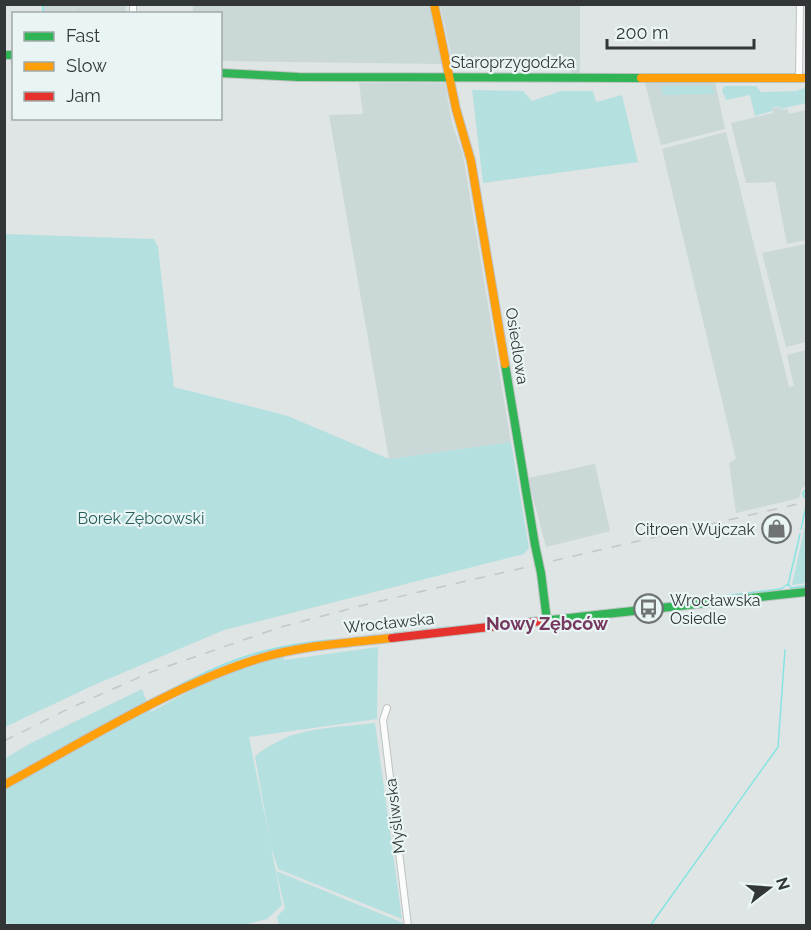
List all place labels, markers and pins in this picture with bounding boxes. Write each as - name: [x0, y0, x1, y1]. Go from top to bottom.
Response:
- shop icon: Citroen Wujczak: [760, 513, 792, 545]
- place label: Citroen Wujczak: [635, 520, 756, 539]
- place label: Wrocławska Osiedle: [670, 591, 761, 628]
- bus stop icon: Wrocławska Osiedle: [633, 593, 665, 625]

